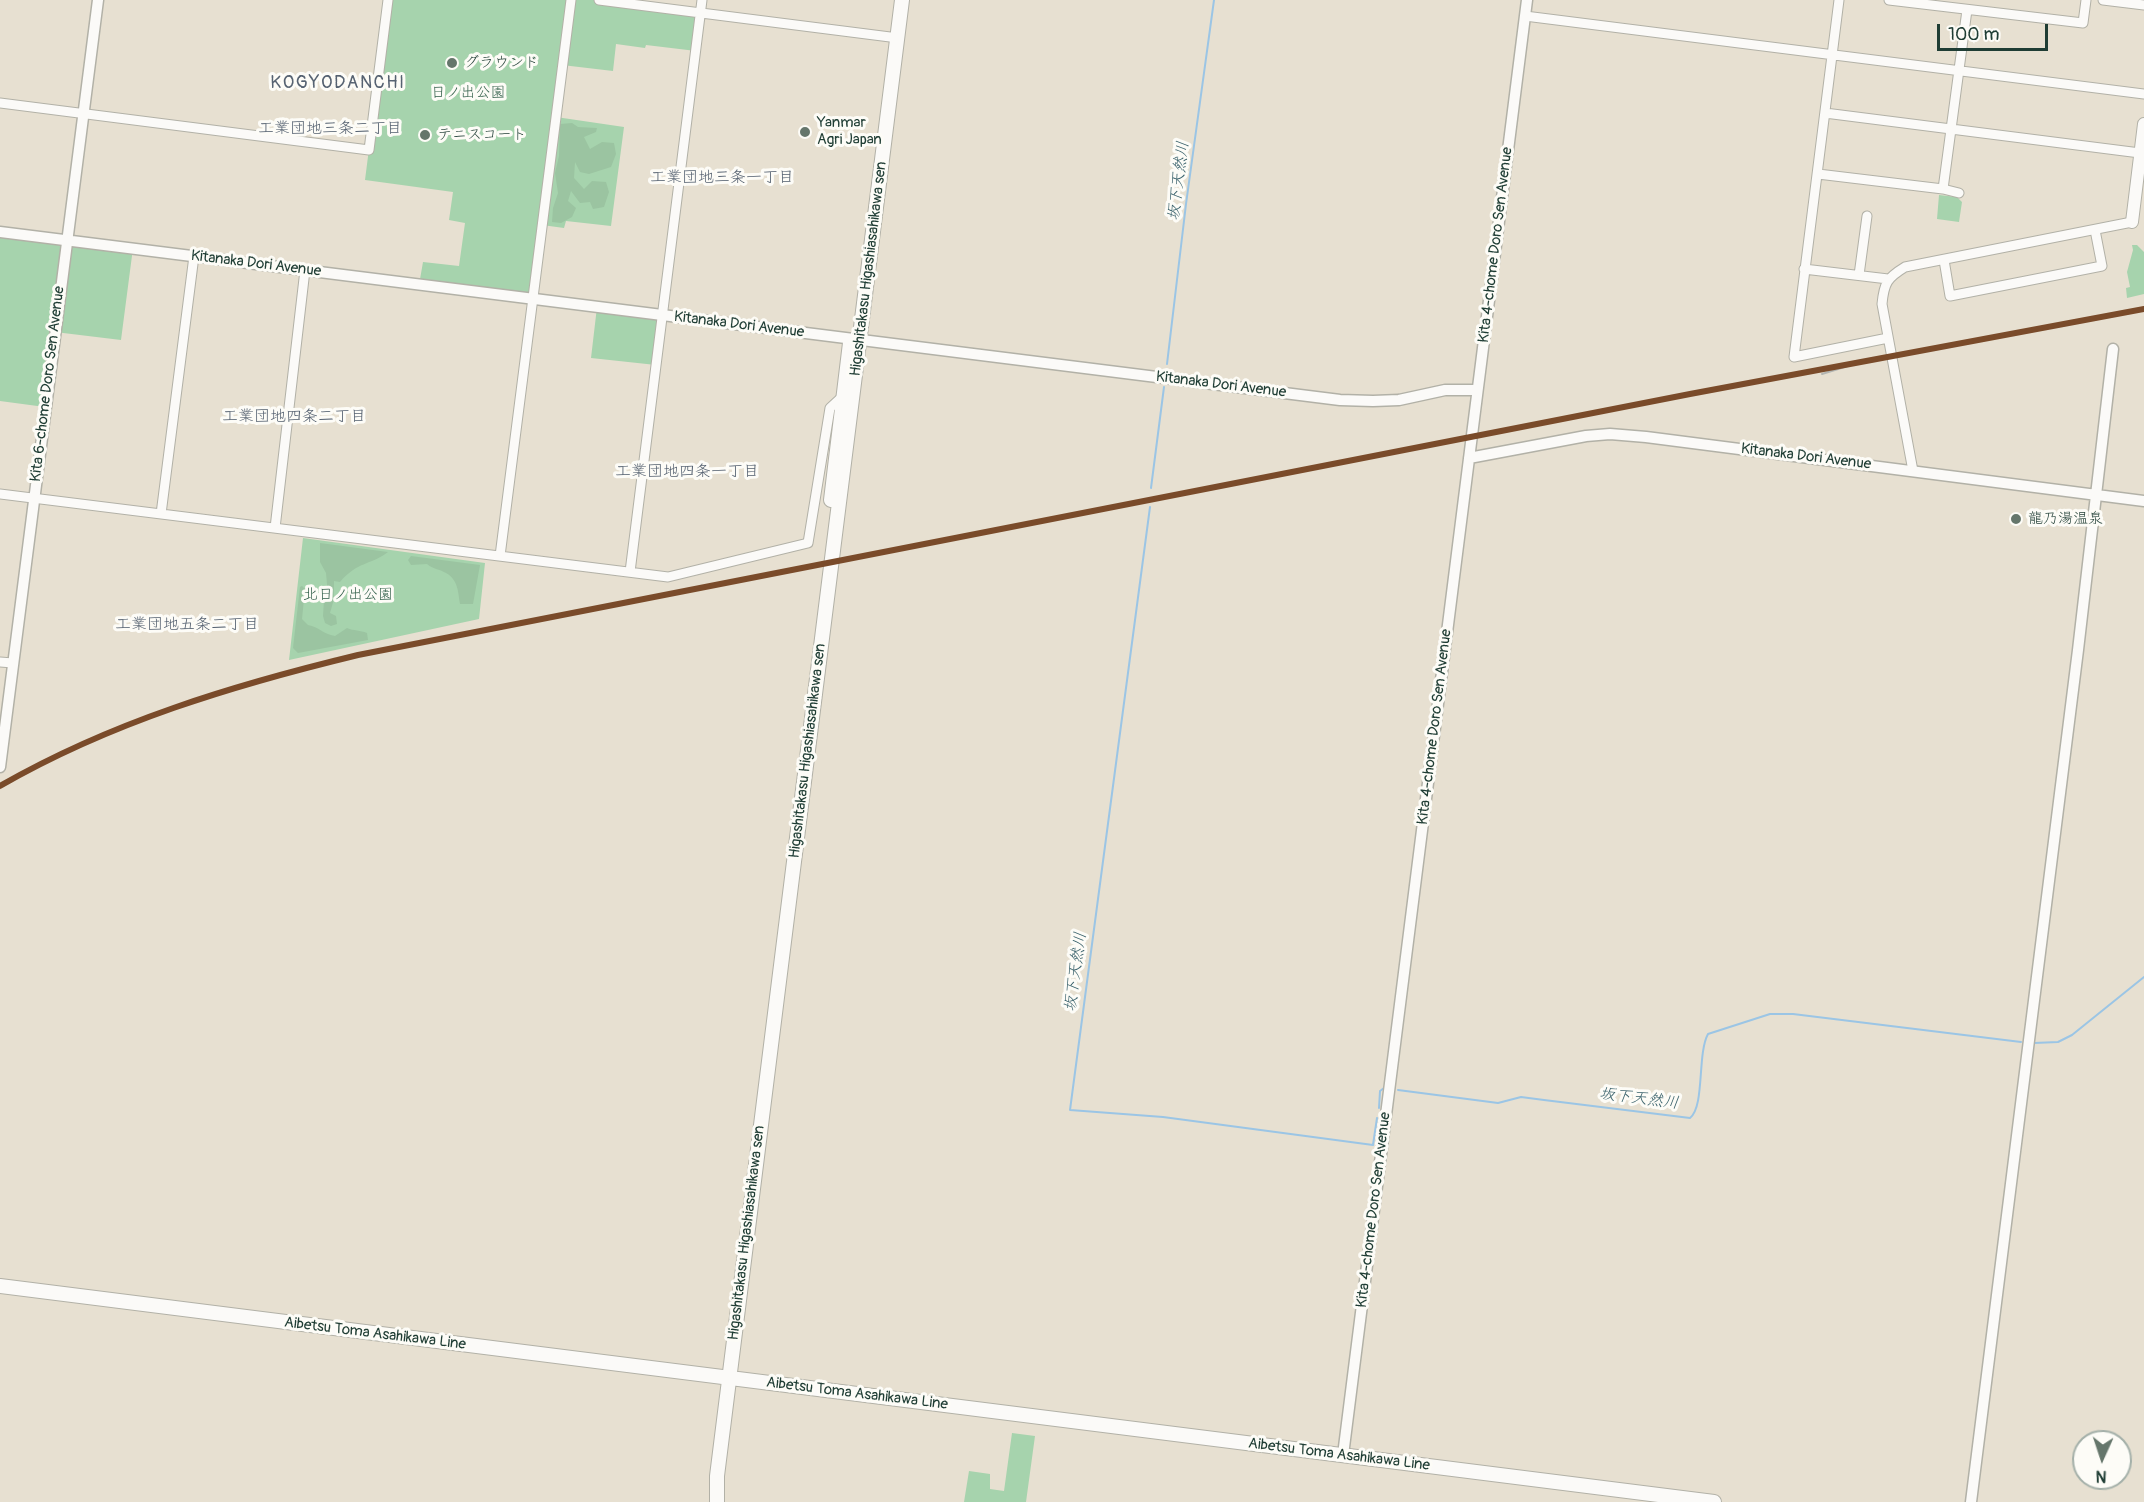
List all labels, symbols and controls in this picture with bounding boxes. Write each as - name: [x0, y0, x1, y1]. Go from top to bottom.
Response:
- scale bar: [1940, 12, 2051, 50]
- text: 100 m: [1948, 23, 2000, 46]
- place label: グラウンド: [464, 54, 539, 72]
- marker: グラウンド: [445, 56, 459, 70]
- district label: KOGYODANCHI: [270, 72, 406, 94]
- park label: 日ノ出公園: [431, 84, 505, 102]
- place label: Yanmar Agri Japan: [817, 114, 882, 149]
- district label: 工業団地三条二丁目: [258, 119, 402, 139]
- marker: Yanmar Agri Japan: [798, 125, 812, 139]
- place label: テニスコート: [437, 126, 527, 144]
- marker: テニスコート: [418, 128, 432, 142]
- water label: 坂下天然川: [1165, 140, 1193, 222]
- street label: Kita 4-chome Doro Sen Avenue: [1475, 146, 1517, 344]
- street label: Higashitakasu Higashiasahikawa sen: [847, 161, 891, 377]
- district label: 工業団地三条一丁目: [650, 168, 794, 188]
- street label: Kitanaka Dori Avenue: [190, 247, 322, 281]
- street label: Kita 6-chome Doro Sen Avenue: [27, 285, 69, 483]
- street label: Kitanaka Dori Avenue: [673, 308, 805, 342]
- street label: Kitanaka Dori Avenue: [1155, 368, 1287, 402]
- district label: 工業団地四条二丁目: [222, 407, 366, 427]
- street label: Kitanaka Dori Avenue: [1740, 440, 1872, 474]
- district label: 工業団地四条一丁目: [615, 462, 759, 482]
- place label: 龍乃湯温泉: [2028, 510, 2103, 528]
- marker: 龍乃湯温泉: [2009, 512, 2023, 526]
- park label: 北日ノ出公園: [303, 586, 393, 604]
- district label: 工業団地五条二丁目: [115, 615, 259, 635]
- street label: Kita 4-chome Doro Sen Avenue: [1414, 628, 1456, 826]
- street label: Higashitakasu Higashiasahikawa sen: [786, 643, 830, 859]
- water label: 坂下天然川: [1061, 931, 1091, 1013]
- water label: 坂下天然川: [1598, 1085, 1680, 1113]
- street label: Kita 4-chome Doro Sen Avenue: [1353, 1111, 1395, 1309]
- street label: Higashitakasu Higashiasahikawa sen: [725, 1125, 769, 1341]
- street label: Aibetsu Toma Asahikawa Line: [283, 1314, 467, 1354]
- street label: Aibetsu Toma Asahikawa Line: [765, 1374, 949, 1414]
- north arrow: [2072, 1430, 2132, 1490]
- street label: Aibetsu Toma Asahikawa Line: [1247, 1435, 1431, 1475]
- text: N: [2095, 1466, 2107, 1486]

